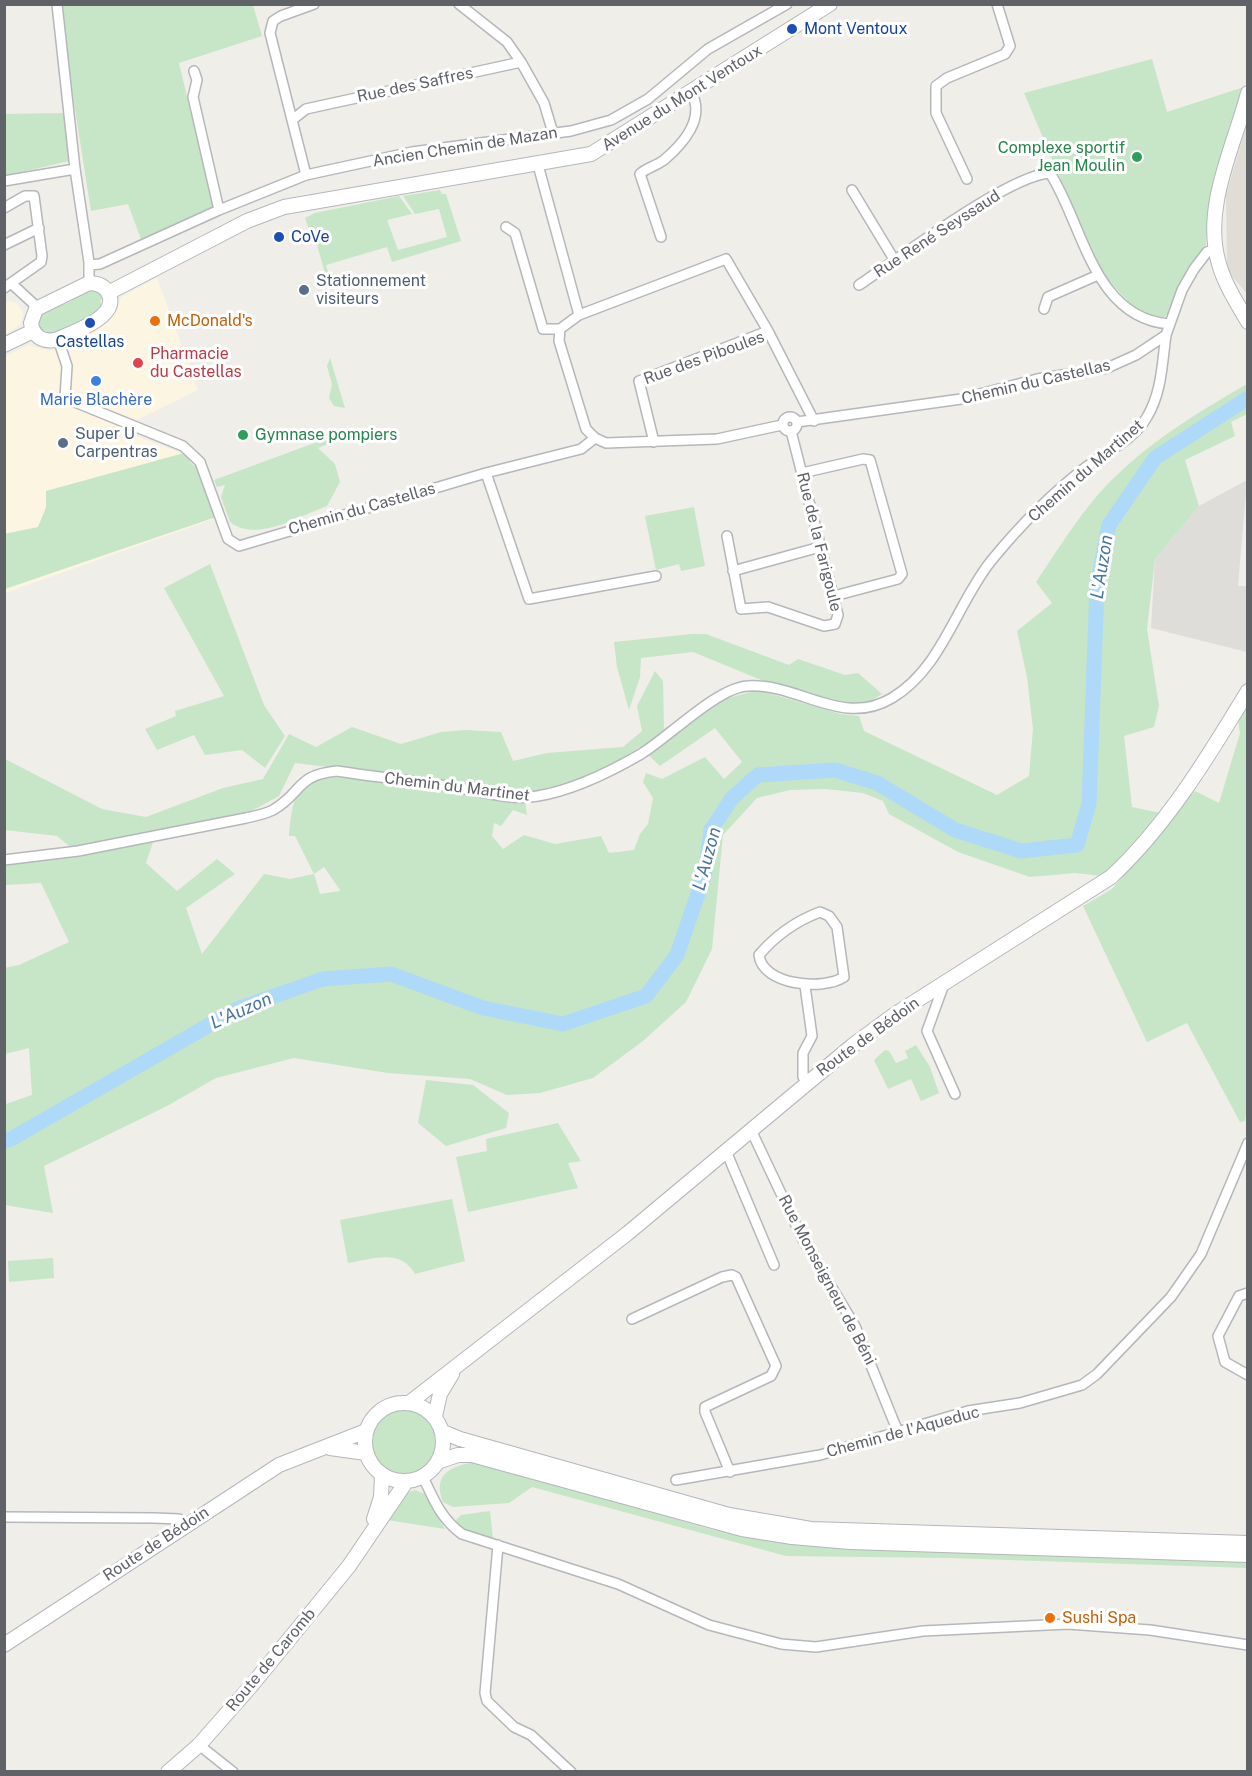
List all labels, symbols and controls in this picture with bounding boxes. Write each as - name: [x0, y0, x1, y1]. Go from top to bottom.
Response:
- place label: Mont Ventoux: [804, 19, 907, 39]
- marker: Mont Ventoux: [785, 22, 799, 36]
- street label: Avenue du Mont Ventoux: [598, 41, 766, 155]
- street label: Rue des Saffres: [355, 63, 475, 107]
- street label: Ancien Chemin de Mazan: [371, 123, 559, 171]
- place label: Complexe sportif Jean Moulin: [998, 138, 1125, 176]
- marker: Complexe sportif Jean Moulin: [1130, 150, 1144, 164]
- street label: Rue René Seyssaud: [870, 186, 1004, 282]
- place label: CoVe: [291, 227, 329, 247]
- marker: CoVe: [272, 230, 286, 244]
- place label: Stationnement visiteurs: [316, 271, 426, 309]
- marker: Stationnement visiteurs: [297, 283, 311, 297]
- place label: McDonald's: [167, 311, 253, 331]
- marker: McDonald's: [148, 314, 162, 328]
- marker: Castellas: [83, 316, 97, 330]
- street label: Rue des Piboules: [641, 327, 767, 389]
- place label: Castellas: [56, 332, 124, 352]
- place label: Pharmacie du Castellas: [150, 344, 242, 382]
- marker: Pharmacie du Castellas: [131, 356, 145, 370]
- street label: Chemin du Castellas: [960, 356, 1112, 408]
- marker: Marie Blachère: [89, 374, 103, 388]
- place label: Marie Blachère: [40, 390, 152, 410]
- street label: Chemin du Martinet: [1024, 416, 1148, 526]
- place label: Super U Carpentras: [75, 424, 158, 462]
- place label: Gymnase pompiers: [255, 425, 397, 445]
- marker: Gymnase pompiers: [236, 428, 250, 442]
- marker: Super U Carpentras: [56, 436, 70, 450]
- street label: Rue de la Farigoule: [792, 470, 846, 614]
- street label: Chemin du Castellas: [286, 479, 438, 539]
- water label: L'Auzon: [1086, 533, 1118, 601]
- street label: Chemin du Martinet: [383, 769, 531, 805]
- water label: L'Auzon: [688, 825, 726, 893]
- water label: L'Auzon: [207, 988, 275, 1034]
- street label: Route de Bédoin: [813, 993, 923, 1081]
- street label: Rue Monseigneur de Béni: [774, 1192, 880, 1368]
- street label: Chemin de l'Aqueduc: [824, 1402, 982, 1462]
- street label: Route de Bédoin: [100, 1503, 212, 1585]
- street label: Route de Caromb: [222, 1605, 320, 1715]
- place label: Sushi Spa: [1062, 1608, 1136, 1628]
- marker: Sushi Spa: [1043, 1611, 1057, 1625]

